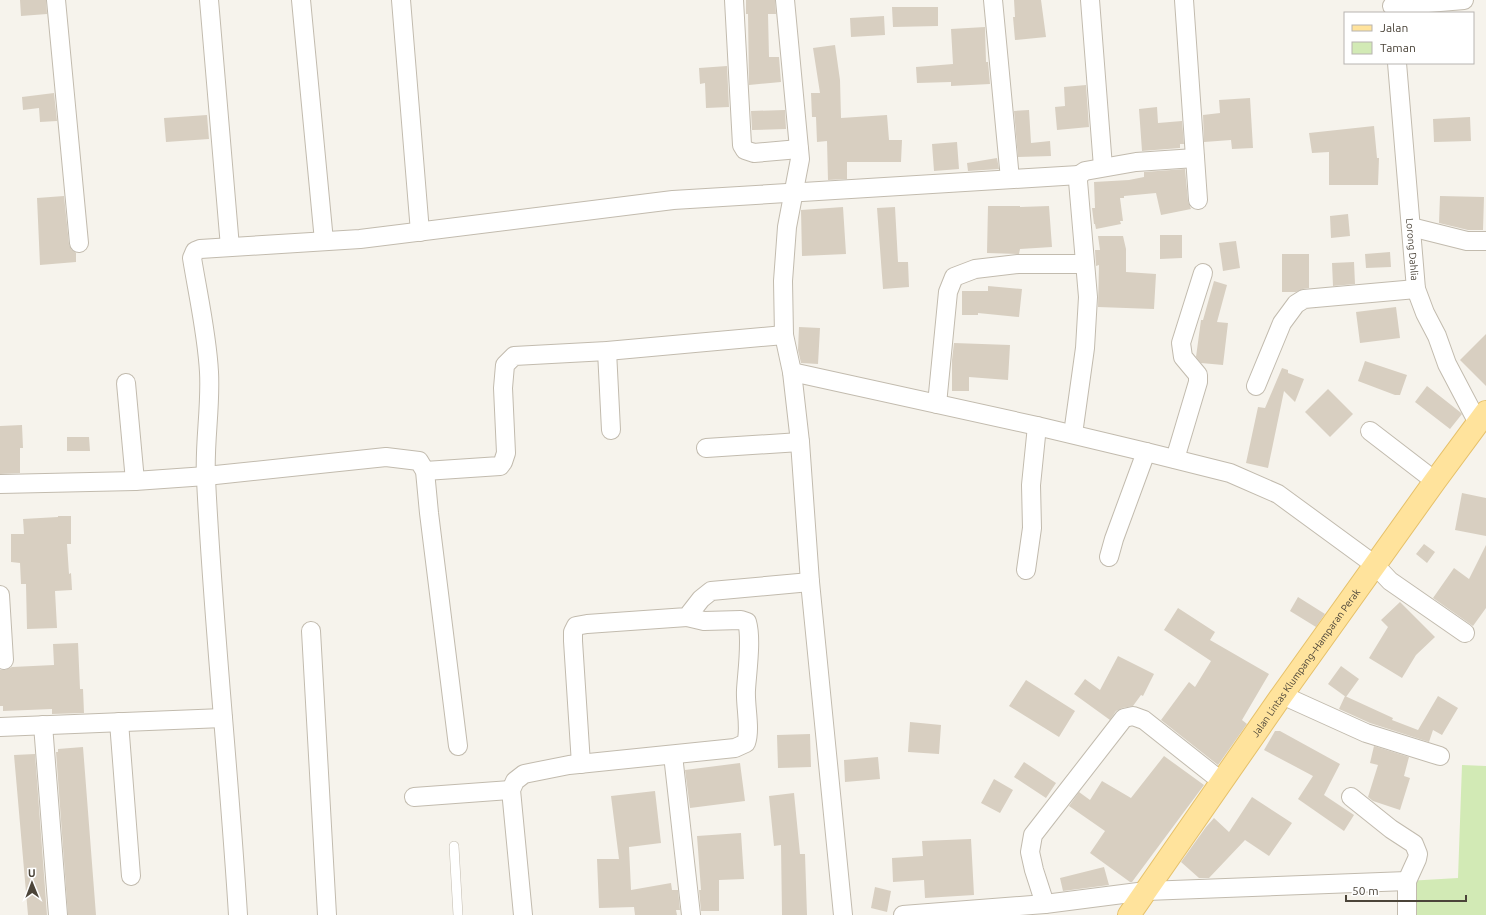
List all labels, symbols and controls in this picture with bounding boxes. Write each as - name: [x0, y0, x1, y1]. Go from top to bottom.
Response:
- legend: [1344, 12, 1474, 64]
- text: Jalan: [1380, 21, 1408, 34]
- text: Taman: [1380, 41, 1416, 54]
- street label: Lorong Dahlia: [1404, 218, 1420, 281]
- street label: Jalan Lintas Klumpang–Hamparan Perak: [1250, 587, 1362, 739]
- north arrow: [12, 863, 52, 903]
- text: U: [28, 867, 36, 879]
- scale bar: [1346, 877, 1466, 903]
- text: 50 m: [1352, 884, 1379, 897]

